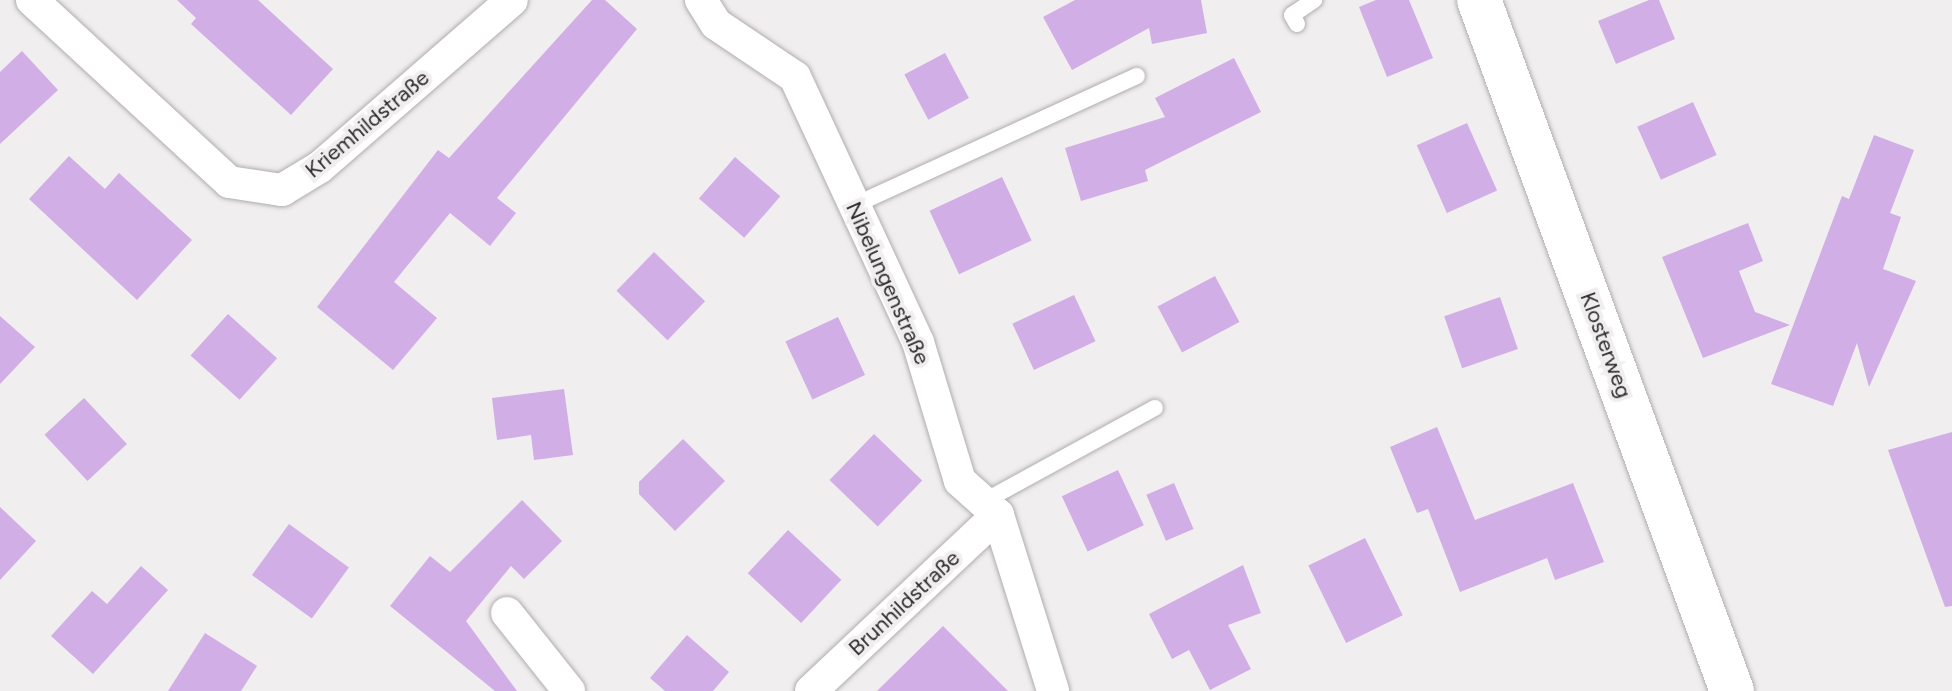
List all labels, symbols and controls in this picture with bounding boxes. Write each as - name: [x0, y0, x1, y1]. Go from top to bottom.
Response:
- street label: Kriemhildstraße: [300, 65, 434, 183]
- street label: Nibelungenstraße: [840, 198, 936, 368]
- street label: Klosterweg: [1575, 288, 1637, 402]
- street label: Brunhildstraße: [843, 545, 965, 661]

